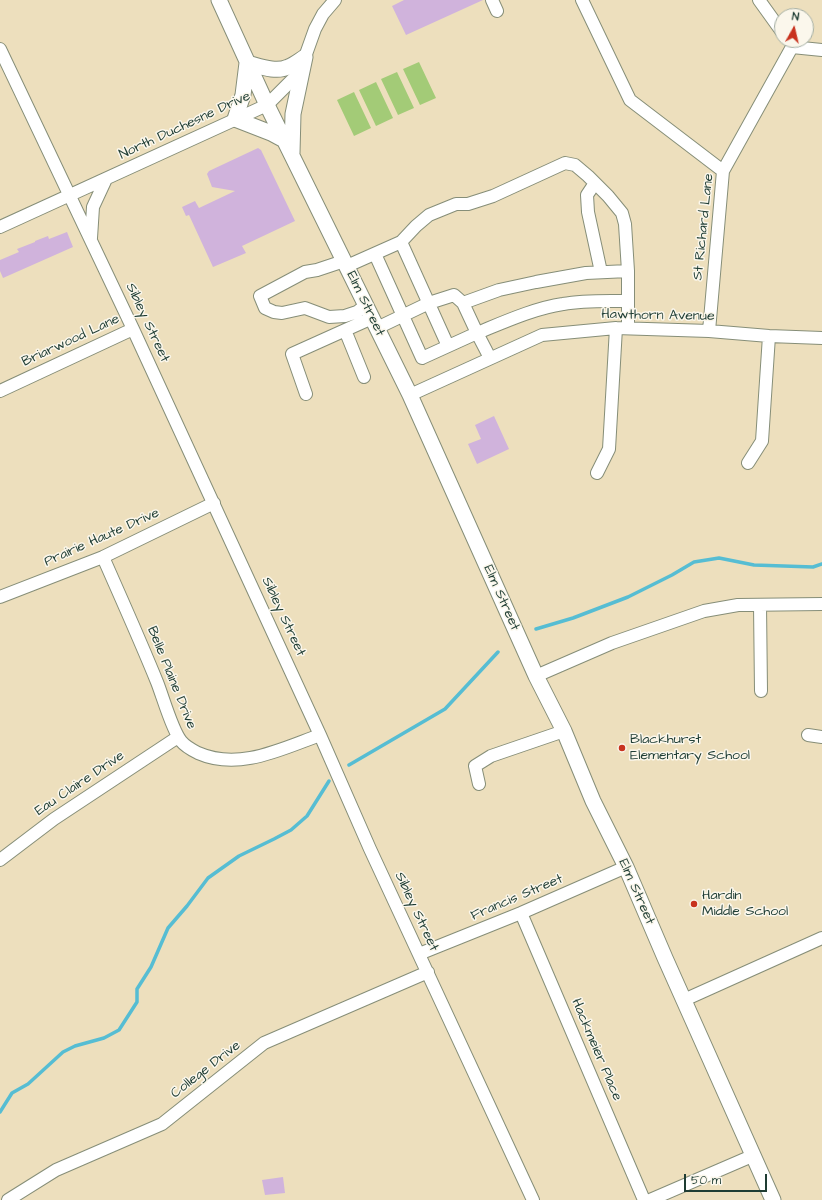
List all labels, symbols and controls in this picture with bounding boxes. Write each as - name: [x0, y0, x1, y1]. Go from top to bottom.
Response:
- north arrow: [774, 8, 814, 48]
- text: N: [791, 9, 800, 25]
- street label: North Duchesne Drive: [117, 88, 253, 164]
- street label: St Richard Lane: [690, 173, 718, 281]
- street label: Elm Street: [342, 269, 388, 339]
- street label: Sibley Street: [121, 281, 173, 365]
- street label: Hawthorn Avenue: [601, 307, 715, 325]
- street label: Briarwood Lane: [19, 311, 123, 371]
- street label: Prairie Haute Drive: [42, 505, 162, 571]
- street label: Elm Street: [479, 563, 523, 633]
- street label: Sibley Street: [257, 575, 309, 659]
- street label: Belle Plaine Drive: [143, 624, 199, 732]
- place label: Blackhurst Elementary School: [630, 732, 750, 764]
- marker: Blackhurst Elementary School: [617, 743, 627, 753]
- street label: Eau Claire Drive: [32, 748, 128, 820]
- street label: Elm Street: [614, 857, 658, 927]
- street label: Sibley Street: [390, 870, 442, 954]
- street label: Francis Street: [468, 871, 566, 925]
- place label: Hardin Middle School: [702, 888, 788, 920]
- marker: Hardin Middle School: [689, 899, 699, 909]
- street label: Hackmeier Place: [567, 996, 625, 1104]
- street label: College Drive: [168, 1038, 244, 1102]
- scale bar: [686, 1166, 769, 1192]
- text: 50 m: [691, 1172, 721, 1189]

